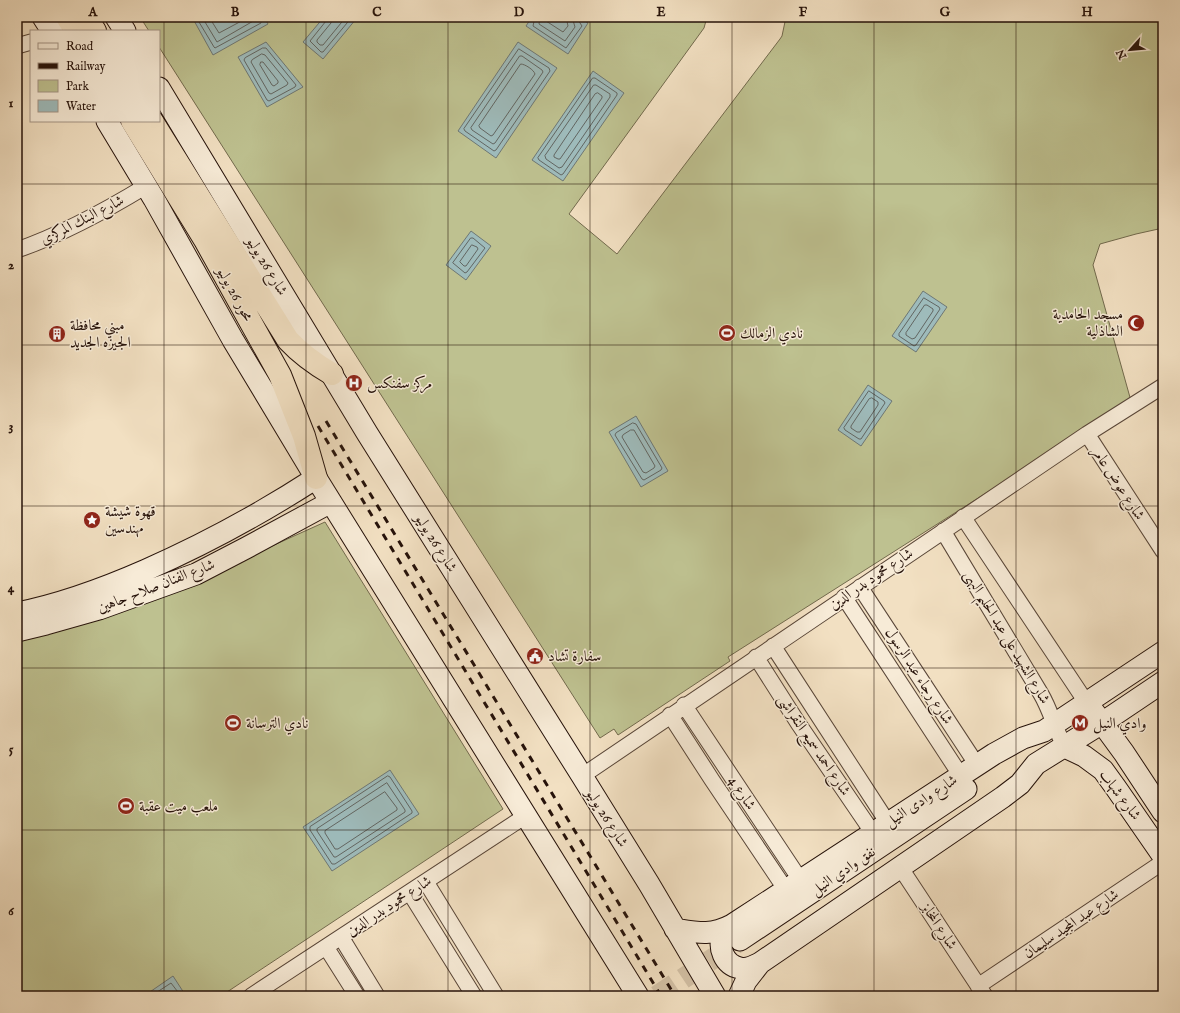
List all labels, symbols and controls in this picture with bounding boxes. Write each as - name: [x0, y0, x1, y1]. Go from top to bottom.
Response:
- text: A: [88, 4, 99, 21]
- text: B: [231, 4, 240, 21]
- text: C: [372, 4, 382, 21]
- text: D: [514, 4, 525, 21]
- text: E: [656, 4, 666, 21]
- text: F: [799, 4, 808, 21]
- text: G: [940, 4, 951, 21]
- text: H: [1081, 4, 1093, 21]
- legend: [30, 30, 160, 122]
- north arrow: [1110, 30, 1150, 70]
- text: Road: [66, 39, 94, 54]
- text: N: [1113, 46, 1131, 62]
- text: Railway: [66, 59, 105, 74]
- text: Park: [66, 79, 89, 94]
- text: 1: [9, 95, 14, 112]
- text: Water: [66, 99, 97, 114]
- street label: شارع البنك المركزي: [37, 191, 128, 252]
- street label: شارع 26 يوليو: [238, 231, 292, 300]
- text: 2: [8, 257, 14, 274]
- street label: محور 26 يوليو: [211, 262, 258, 325]
- place label: مسجد الحامدية الشاذلية: [1053, 305, 1123, 341]
- mosque icon: مسجد الحامدية الشاذلية: [1126, 313, 1146, 333]
- place label: مبني محافظة الجيزه الجديد: [70, 316, 131, 352]
- sports icon: نادي الزمالك: [717, 323, 737, 343]
- building icon: مبني محافظة الجيزه الجديد: [47, 324, 67, 344]
- place label: نادي الزمالك: [740, 324, 803, 345]
- hospital icon: مركز سفنكس: [344, 373, 364, 393]
- place label: مركز سفنكس: [367, 374, 432, 394]
- text: 3: [9, 418, 14, 435]
- street label: شارع عوض عامر: [1084, 442, 1149, 525]
- place label: قهوة شيشة مهندسين: [105, 502, 156, 538]
- street label: شارع 26 يوليو: [407, 509, 461, 577]
- place icon: قهوة شيشة مهندسين: [82, 510, 102, 530]
- street label: شارع محمود بدر الدين: [825, 544, 919, 617]
- street label: شارع الفنان صلاح جاهين: [94, 555, 219, 620]
- street label: شارع الشهيد على عبد الحليم البهى: [955, 567, 1054, 710]
- text: 4: [8, 580, 15, 597]
- street label: شارع رجاء عبد الرسول: [878, 624, 957, 730]
- public building icon: سفارة تشاد: [525, 646, 545, 666]
- place label: سفارة تشاد: [548, 647, 601, 666]
- street label: شارع احمد سميع النقراشى: [770, 691, 855, 802]
- sports icon: نادي الترسانة: [223, 713, 243, 733]
- metro station icon: وادي النيل: [1070, 713, 1090, 733]
- place label: نادي الترسانة: [246, 714, 309, 735]
- place label: وادي النيل: [1093, 714, 1147, 735]
- text: 5: [9, 741, 14, 758]
- street label: شارع شهاب: [1092, 766, 1145, 826]
- street label: شارع وادى النيل: [881, 770, 963, 834]
- street label: شارع 4: [721, 772, 760, 815]
- street label: شارع 26 يوليو: [578, 784, 632, 852]
- sports icon: ملعب ميت عقبة: [116, 796, 136, 816]
- place label: ملعب ميت عقبة: [139, 797, 218, 816]
- street label: نفق وادي النيل: [807, 842, 880, 901]
- street label: شارع محمود بدر الدين: [343, 871, 437, 943]
- street label: شارع عبد المجيد سليمان: [1020, 885, 1124, 965]
- street label: شارع المخابز: [913, 897, 961, 955]
- text: 6: [8, 903, 14, 920]

